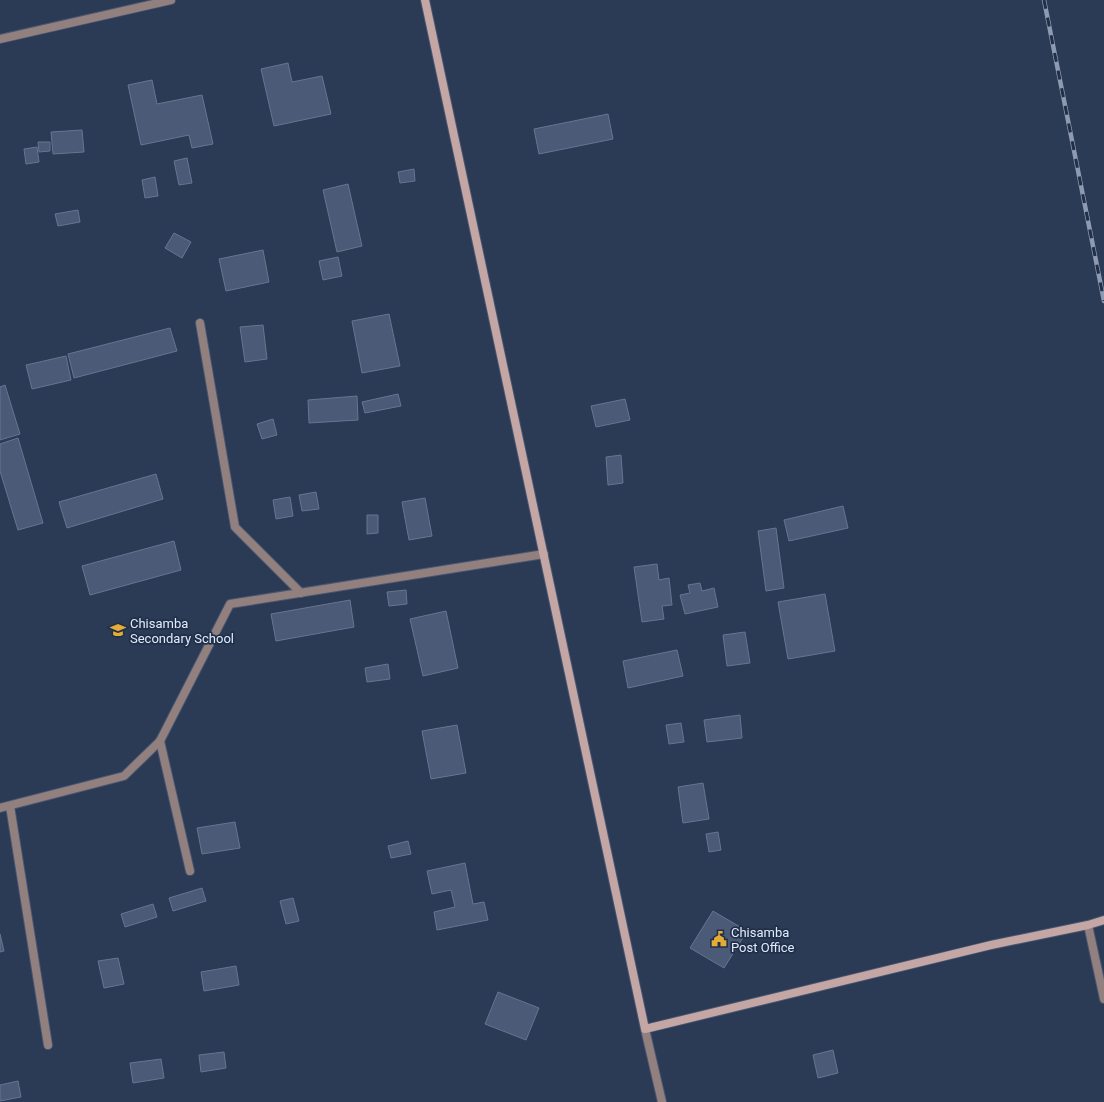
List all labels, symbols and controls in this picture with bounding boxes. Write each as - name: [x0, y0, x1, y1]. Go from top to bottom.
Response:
- place label: Chisamba Secondary School: [130, 616, 234, 646]
- school or university icon: Chisamba Secondary School: [109, 621, 127, 639]
- place label: Chisamba Post Office: [731, 925, 795, 955]
- public building icon: Chisamba Post Office: [710, 930, 728, 948]

